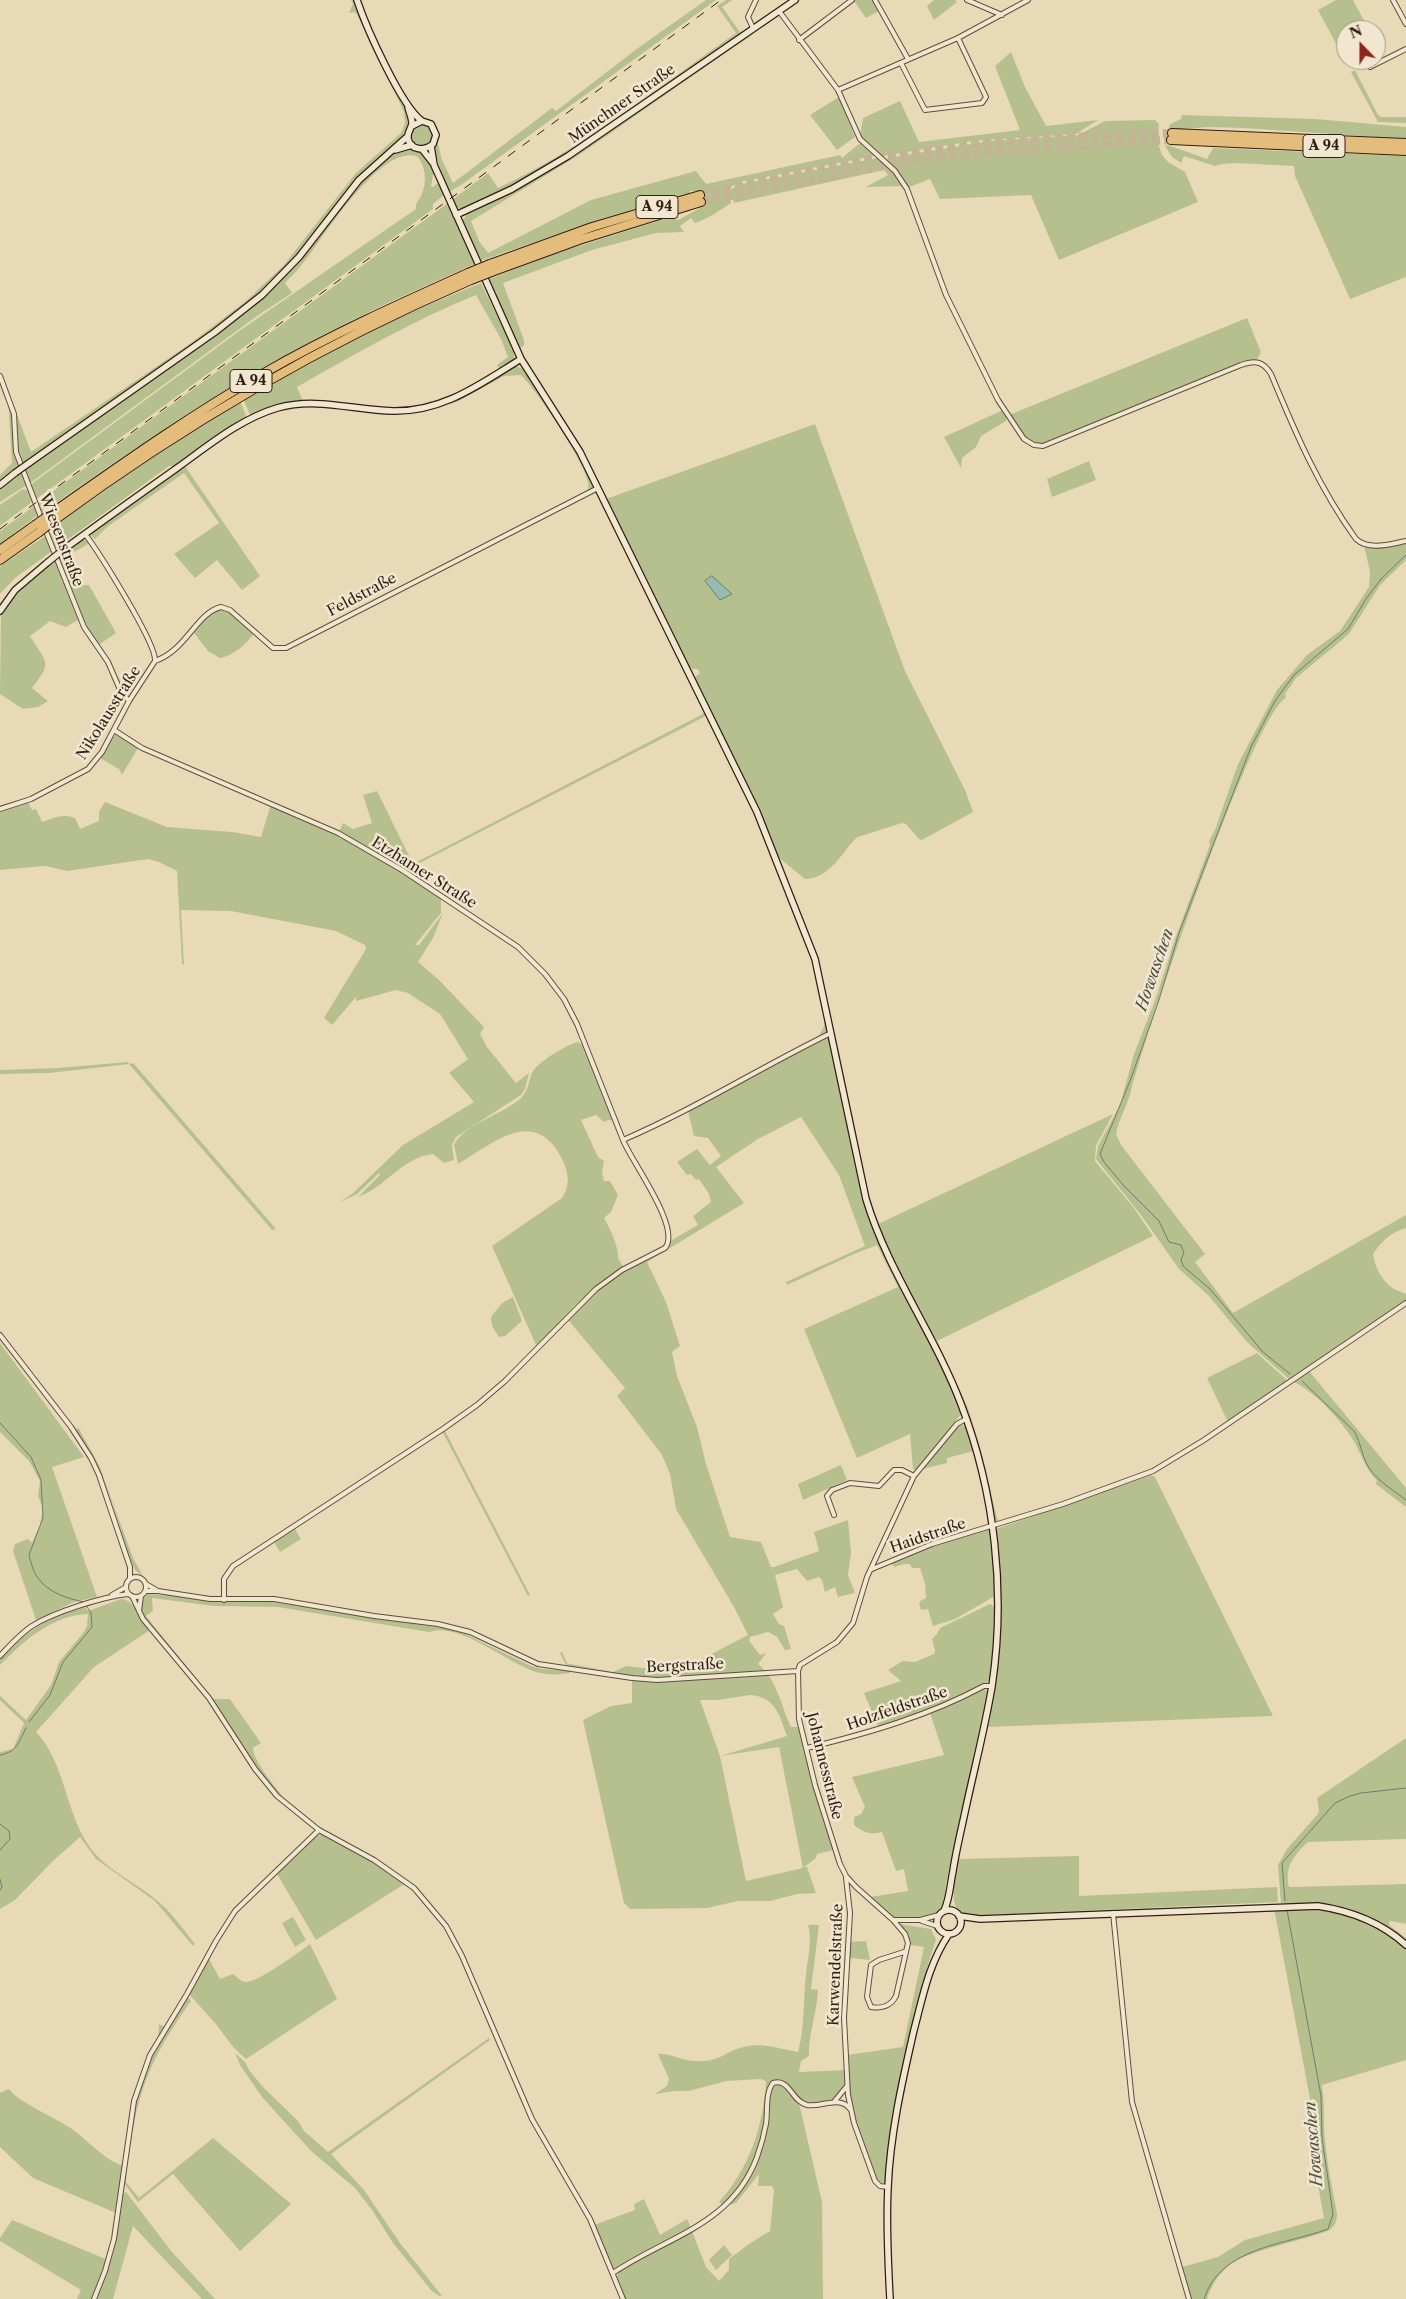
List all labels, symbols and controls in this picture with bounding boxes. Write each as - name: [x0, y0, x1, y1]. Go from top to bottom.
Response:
- north arrow: [1336, 20, 1386, 70]
- text: N: [1347, 21, 1365, 43]
- street label: Münchner Straße: [565, 61, 679, 147]
- road number: A 94: [1303, 134, 1345, 158]
- road number: A 94: [636, 196, 678, 218]
- road number: A 94: [230, 370, 272, 392]
- street label: Wiesenstraße: [35, 491, 87, 589]
- street label: Feldstraße: [324, 569, 400, 621]
- street label: Nikolausstraße: [73, 663, 145, 763]
- street label: Etzhamer Straße: [368, 833, 480, 913]
- water label: Howaschen: [1132, 926, 1178, 1014]
- street label: Haidstraße: [888, 1515, 968, 1557]
- street label: Bergstraße: [646, 1655, 724, 1677]
- street label: Holzfeldstraße: [844, 1683, 950, 1735]
- street label: Johannesstraße: [802, 1710, 846, 1822]
- street label: Karwendelstraße: [825, 1904, 847, 2026]
- water label: Howaschen: [1301, 2100, 1327, 2188]

